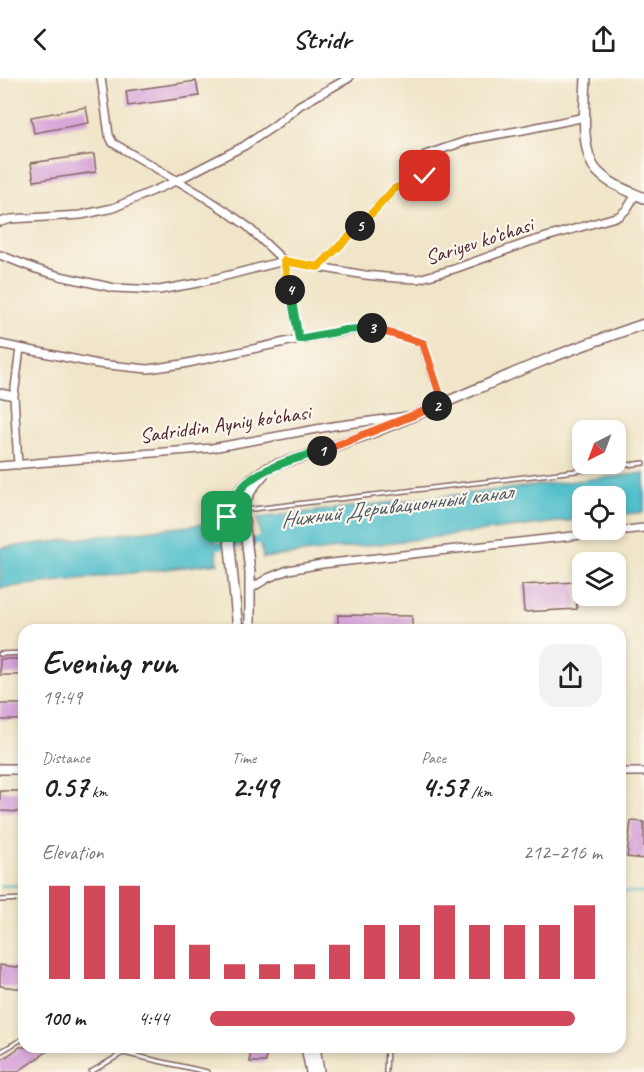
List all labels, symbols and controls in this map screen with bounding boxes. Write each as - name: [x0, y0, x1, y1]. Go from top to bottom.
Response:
- text: Stridr: [293, 22, 351, 56]
- icon: back: [24, 23, 57, 56]
- icon: share: [587, 23, 620, 56]
- pin: [399, 150, 450, 201]
- icon: check: [408, 159, 441, 192]
- street label: Sariyev ko‘chasi: [422, 210, 539, 271]
- pin: 5: [345, 211, 375, 241]
- text: 5: [357, 216, 363, 236]
- pin: 4: [275, 275, 305, 305]
- text: 4: [286, 280, 294, 300]
- pin: 3: [357, 313, 387, 343]
- text: 3: [368, 318, 376, 338]
- pin: 2: [422, 391, 452, 421]
- text: 2: [433, 396, 441, 416]
- street label: Sadriddin Ayniy ko‘chasi: [138, 399, 315, 449]
- north arrow: [572, 420, 626, 474]
- map controls: [572, 420, 626, 606]
- pin: 1: [307, 436, 337, 466]
- text: 1: [318, 441, 326, 461]
- water label: Нижний Деривационный канал: [279, 477, 517, 534]
- button: locate: [572, 486, 626, 540]
- pin: [201, 491, 252, 542]
- icon: arrive: [210, 500, 243, 533]
- button: layers: [572, 552, 626, 606]
- text: Evening run: [42, 641, 177, 683]
- button: share: [539, 644, 602, 707]
- text: 19:49: [42, 685, 82, 710]
- text: Distance: [42, 748, 90, 768]
- text: Time: [232, 748, 256, 768]
- text: Pace: [421, 748, 446, 768]
- text: 0.57: [42, 768, 88, 806]
- text: 2:49: [232, 768, 278, 806]
- text: 4:57: [421, 768, 467, 806]
- text: km: [88, 782, 107, 802]
- text: /km: [467, 782, 492, 802]
- text: Elevation: [42, 840, 104, 865]
- text: 212–216 m: [523, 840, 602, 865]
- text: 100 m: [42, 1006, 85, 1031]
- text: 4:44: [138, 1006, 169, 1031]

